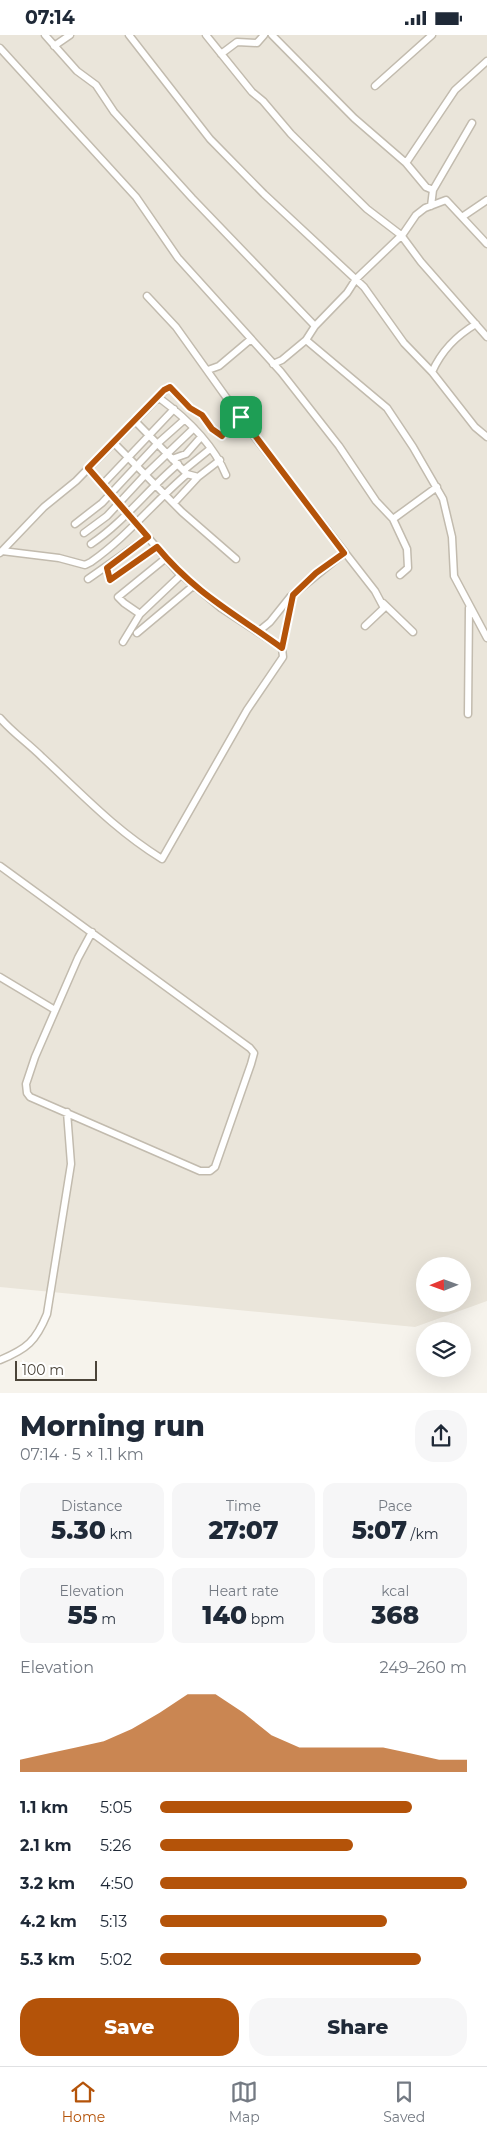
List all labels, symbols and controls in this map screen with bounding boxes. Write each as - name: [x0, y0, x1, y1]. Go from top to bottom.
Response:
- text: 07:14: [25, 6, 75, 29]
- pin: [220, 396, 262, 438]
- icon: arrive: [227, 403, 255, 431]
- north arrow: [416, 1257, 471, 1313]
- map controls: [416, 1257, 471, 1377]
- button: layers: [416, 1322, 471, 1377]
- scale bar: [15, 1359, 98, 1382]
- text: 100 m: [22, 1361, 64, 1379]
- text: Morning run: [20, 1409, 205, 1443]
- button: share: [415, 1410, 467, 1462]
- text: 07:14 · 5 × 1.1 km: [20, 1445, 144, 1464]
- text: Distance: [61, 1497, 123, 1515]
- text: Time: [226, 1497, 261, 1515]
- text: Pace: [378, 1497, 412, 1515]
- text: 5.30: [51, 1515, 106, 1545]
- text: 27:07: [208, 1515, 279, 1545]
- text: 5:07: [352, 1515, 407, 1545]
- text: km: [106, 1525, 133, 1543]
- text: /km: [407, 1525, 439, 1543]
- text: Elevation: [59, 1582, 124, 1600]
- text: Heart rate: [208, 1582, 279, 1600]
- text: kcal: [381, 1582, 409, 1600]
- text: 55: [67, 1600, 98, 1630]
- text: 140: [202, 1600, 247, 1630]
- text: 368: [371, 1600, 419, 1630]
- text: m: [98, 1610, 116, 1628]
- text: bpm: [247, 1610, 285, 1628]
- text: Elevation: [20, 1658, 94, 1677]
- text: 249–260 m: [380, 1658, 467, 1677]
- text: 1.1 km: [20, 1798, 68, 1817]
- text: 5:05: [100, 1798, 132, 1817]
- text: 2.1 km: [20, 1836, 72, 1855]
- text: 5:26: [100, 1836, 131, 1855]
- text: 3.2 km: [20, 1874, 75, 1893]
- text: 4:50: [100, 1874, 134, 1893]
- text: 4.2 km: [20, 1912, 77, 1931]
- text: 5:13: [100, 1912, 127, 1931]
- text: 5.3 km: [20, 1950, 75, 1969]
- text: 5:02: [100, 1950, 132, 1969]
- button: Save: [20, 1998, 239, 2056]
- button: Share: [249, 1998, 467, 2056]
- tab: Home: [62, 2078, 105, 2126]
- tab: Map: [229, 2078, 260, 2126]
- tab: Saved: [383, 2078, 425, 2126]

